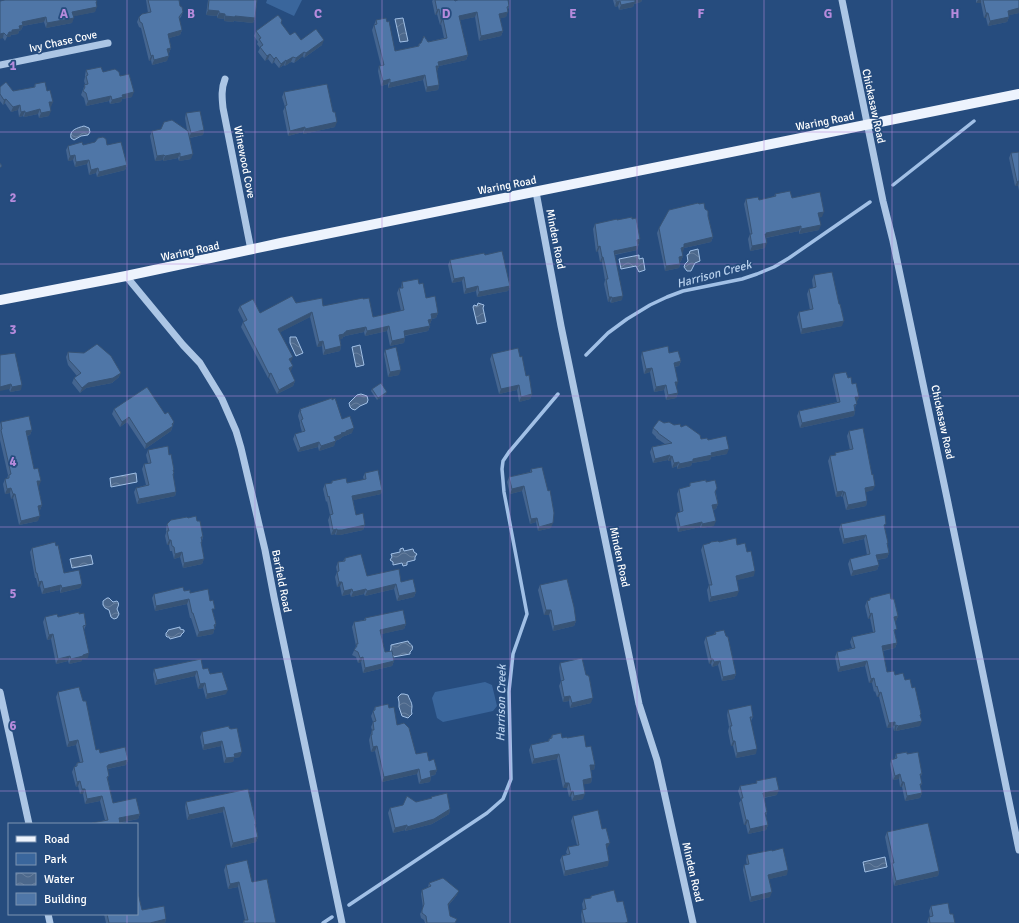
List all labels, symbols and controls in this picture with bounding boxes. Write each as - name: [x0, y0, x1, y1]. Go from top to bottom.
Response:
- text: A: [60, 6, 69, 22]
- text: B: [187, 6, 195, 22]
- text: C: [314, 6, 322, 22]
- text: D: [442, 6, 451, 22]
- text: E: [569, 6, 577, 22]
- text: F: [698, 6, 705, 22]
- text: G: [824, 6, 832, 22]
- text: H: [951, 6, 959, 22]
- street label: Ivy Chase Cove: [28, 28, 98, 55]
- text: 1: [9, 58, 17, 74]
- street label: Chickasaw Road: [859, 68, 888, 145]
- street label: Waring Road: [795, 109, 856, 134]
- street label: Winewood Cove: [231, 125, 258, 200]
- street label: Waring Road: [477, 173, 538, 198]
- text: 2: [9, 190, 17, 206]
- street label: Minden Road: [543, 208, 568, 271]
- street label: Waring Road: [160, 239, 221, 264]
- water label: Harrison Creek: [675, 257, 754, 292]
- text: 3: [9, 322, 17, 338]
- street label: Chickasaw Road: [928, 384, 957, 461]
- text: 4: [9, 454, 17, 470]
- street label: Minden Road: [607, 526, 632, 589]
- street label: Barfield Road: [269, 549, 294, 614]
- text: 5: [9, 586, 17, 602]
- water label: Harrison Creek: [493, 664, 510, 741]
- text: 6: [9, 718, 17, 734]
- legend: [8, 823, 138, 915]
- text: Road: [44, 832, 70, 847]
- street label: Minden Road: [679, 841, 706, 904]
- text: Park: [44, 852, 67, 867]
- text: Water: [44, 872, 75, 887]
- text: Building: [44, 892, 87, 907]

